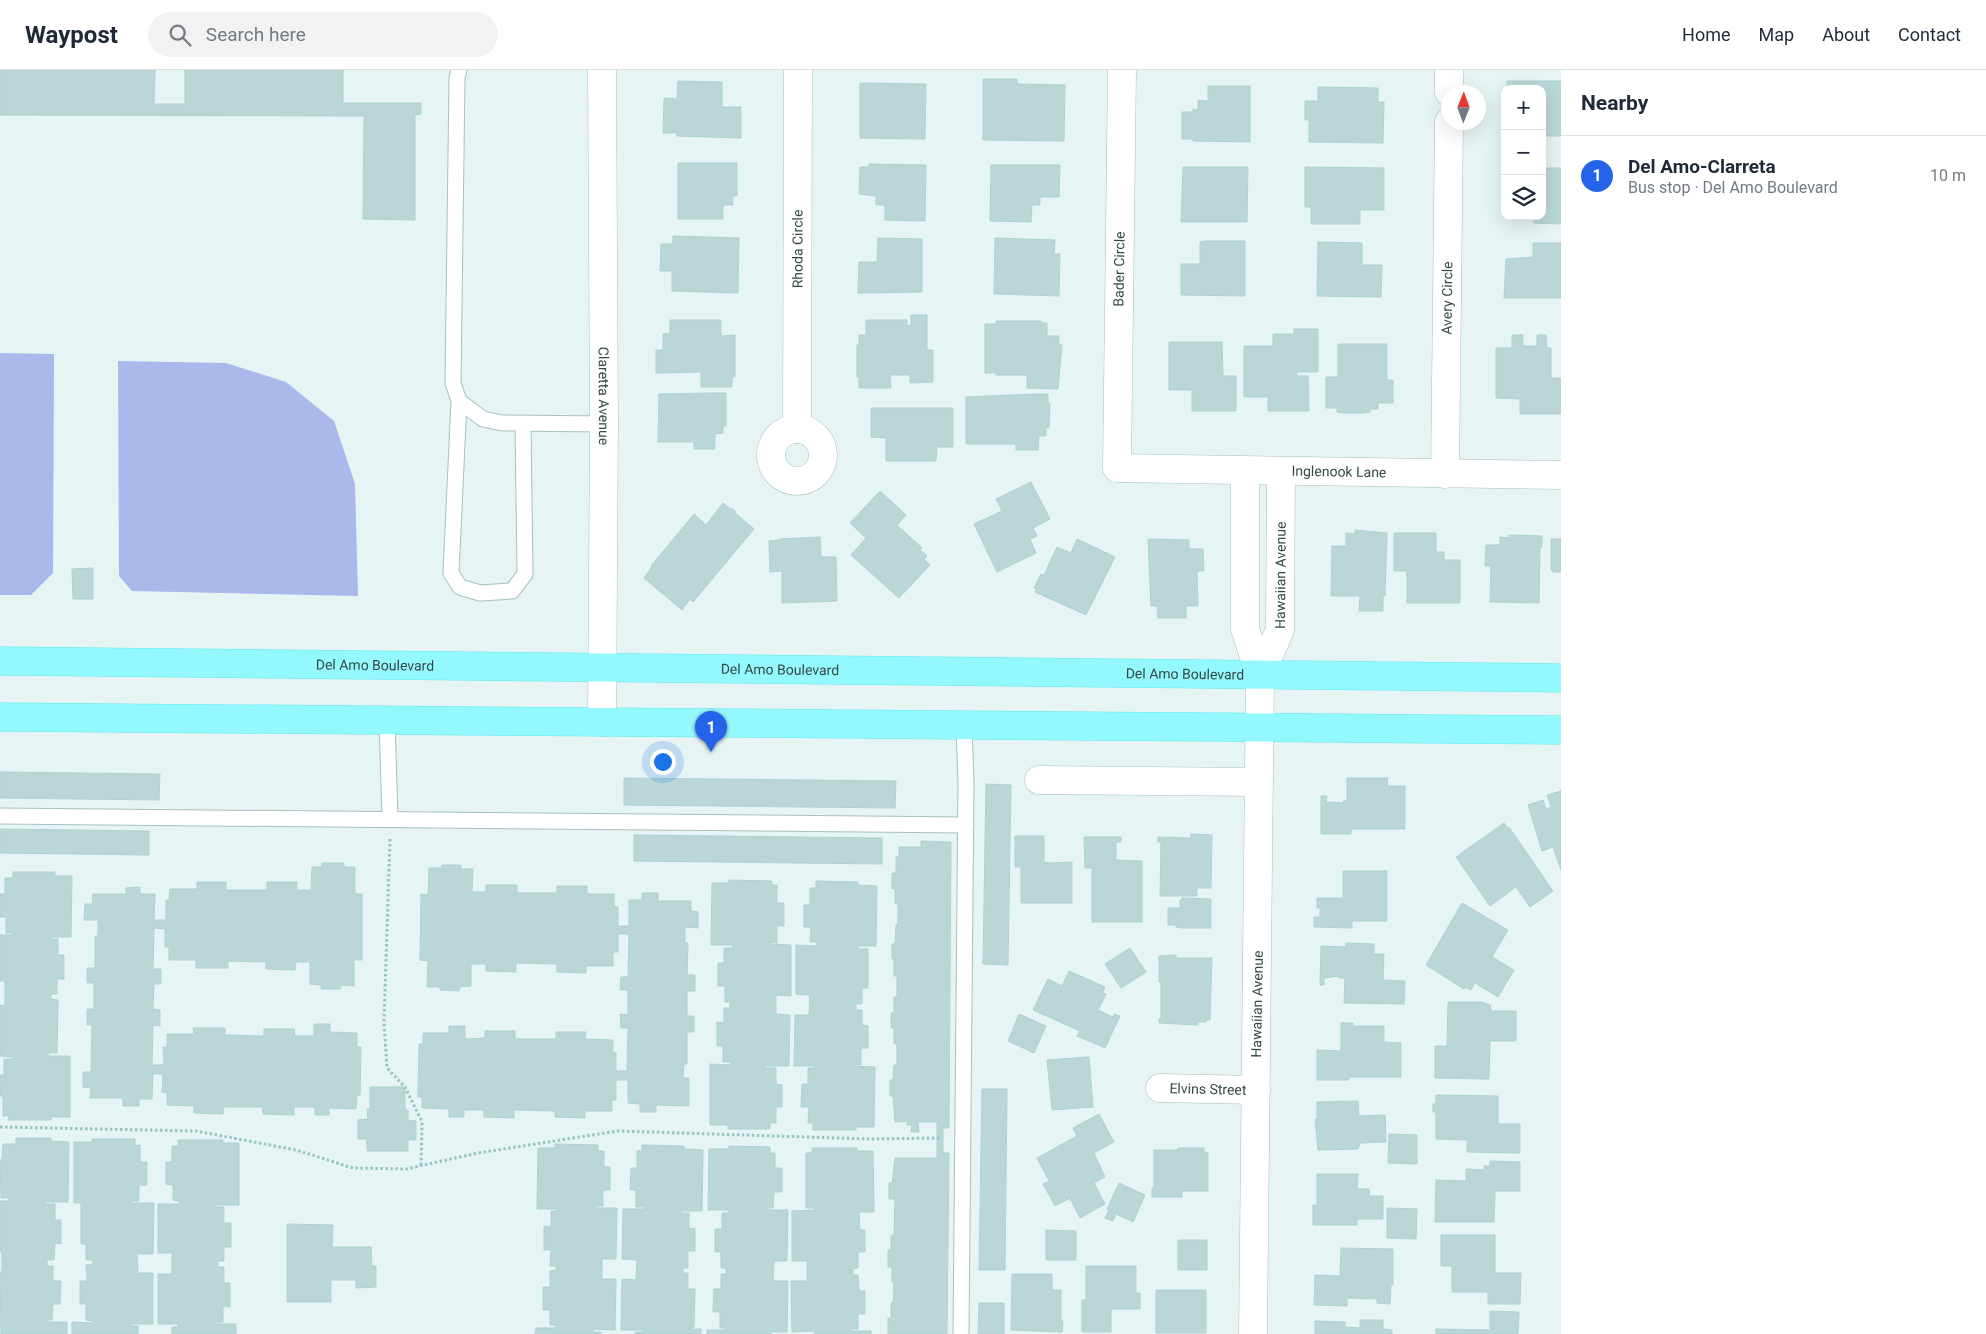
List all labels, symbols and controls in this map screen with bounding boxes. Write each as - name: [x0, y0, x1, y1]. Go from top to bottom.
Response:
- search box: [148, 12, 498, 57]
- text: Waypost: [25, 21, 118, 49]
- icon: search: [166, 21, 194, 49]
- text: Search here: [206, 23, 306, 46]
- text: Home: [1682, 24, 1731, 45]
- text: Map: [1759, 24, 1794, 45]
- text: About: [1822, 24, 1870, 45]
- text: Contact: [1898, 24, 1961, 45]
- north arrow: [1441, 85, 1486, 130]
- map controls: [1501, 85, 1546, 220]
- button: +: [1501, 85, 1546, 130]
- text: Nearby: [1581, 91, 1648, 115]
- button: −: [1501, 130, 1546, 175]
- text: Del Amo-Clarreta: [1628, 155, 1776, 178]
- text: 1: [1592, 166, 1602, 185]
- text: 10 m: [1930, 166, 1966, 185]
- button: layers: [1501, 175, 1546, 220]
- text: Bus stop · Del Amo Boulevard: [1628, 178, 1838, 197]
- street label: Rhoda Circle: [789, 210, 806, 288]
- street label: Bader Circle: [1110, 231, 1128, 307]
- street label: Avery Circle: [1439, 261, 1455, 335]
- street label: Claretta Avenue: [596, 347, 612, 445]
- street label: Inglenook Lane: [1291, 463, 1387, 480]
- street label: Hawaiian Avenue: [1272, 522, 1289, 629]
- street label: Del Amo Boulevard: [316, 656, 434, 674]
- street label: Del Amo Boulevard: [721, 661, 839, 678]
- street label: Del Amo Boulevard: [1126, 665, 1244, 683]
- pin: 1: [695, 711, 727, 752]
- your location: [650, 749, 676, 775]
- street label: Hawaiian Avenue: [1248, 950, 1266, 1058]
- street label: Elvins Street: [1169, 1080, 1247, 1098]

